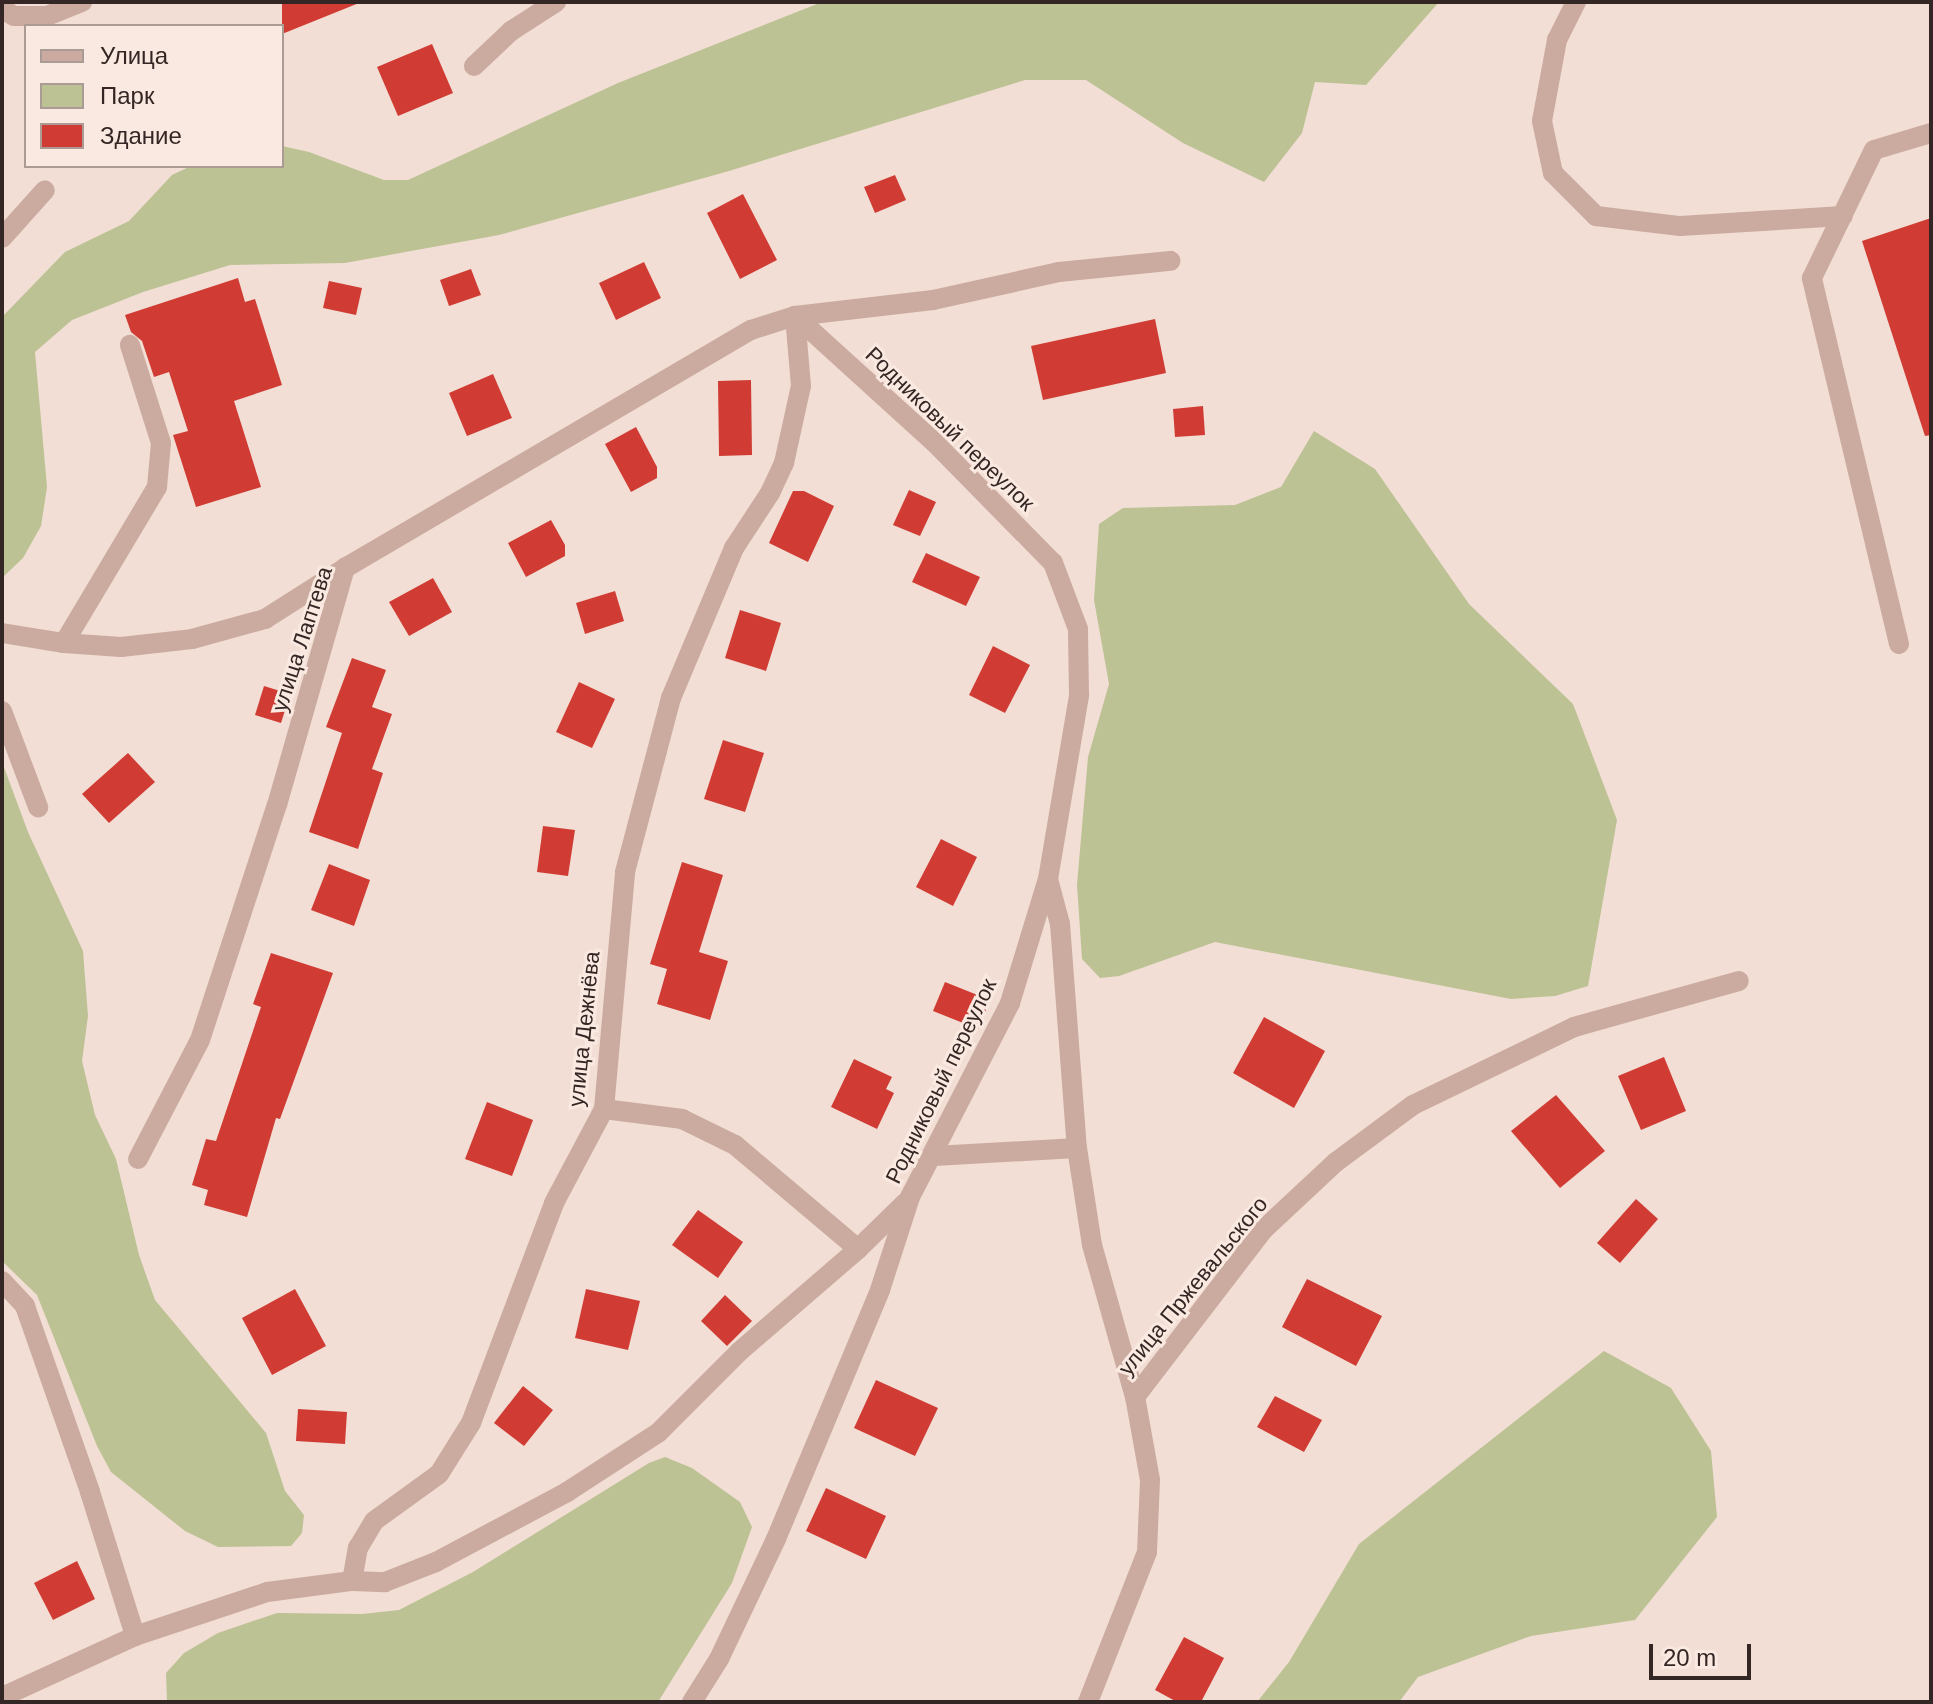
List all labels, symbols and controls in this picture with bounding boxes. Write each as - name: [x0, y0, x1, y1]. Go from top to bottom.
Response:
- legend: [24, 24, 284, 168]
- text: Улица: [100, 42, 168, 69]
- text: Парк: [100, 82, 154, 109]
- text: Здание: [100, 122, 182, 149]
- street label: Родниковый переулок: [860, 342, 1040, 516]
- street label: улица Лаптева: [266, 563, 338, 715]
- street label: улица Дежнёва: [563, 950, 605, 1108]
- street label: Родниковый переулок: [880, 974, 1002, 1188]
- street label: улица Пржевальского: [1113, 1191, 1273, 1381]
- scale bar: [1653, 1628, 1755, 1678]
- text: 20 m: [1663, 1644, 1716, 1671]

